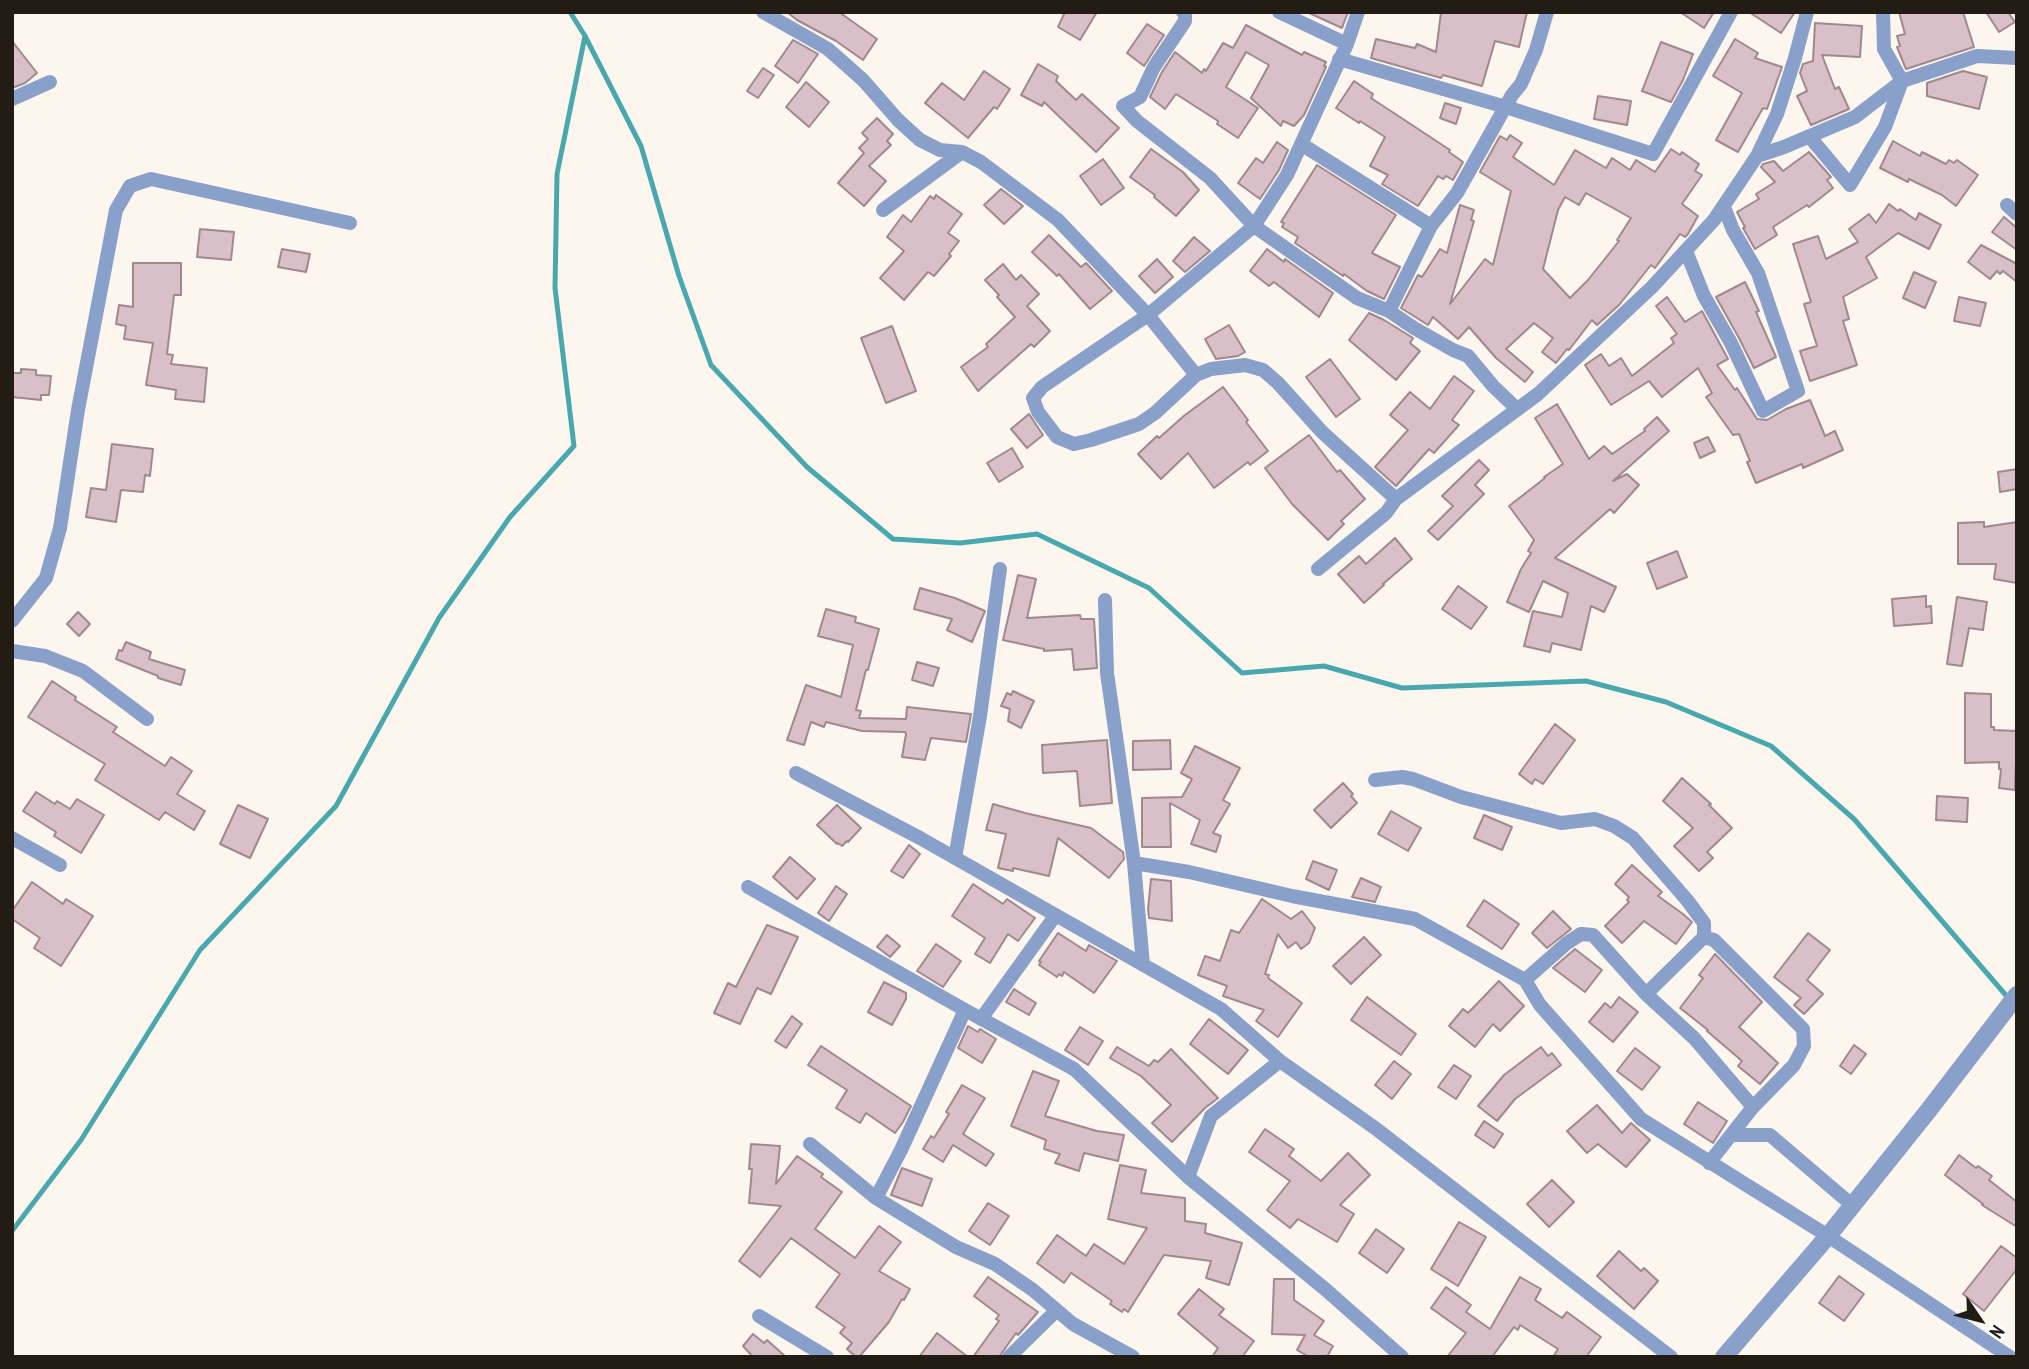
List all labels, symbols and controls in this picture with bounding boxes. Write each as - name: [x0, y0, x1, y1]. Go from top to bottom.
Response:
- north arrow: [1945, 1285, 2015, 1355]
- text: N: [1984, 1321, 2010, 1343]

